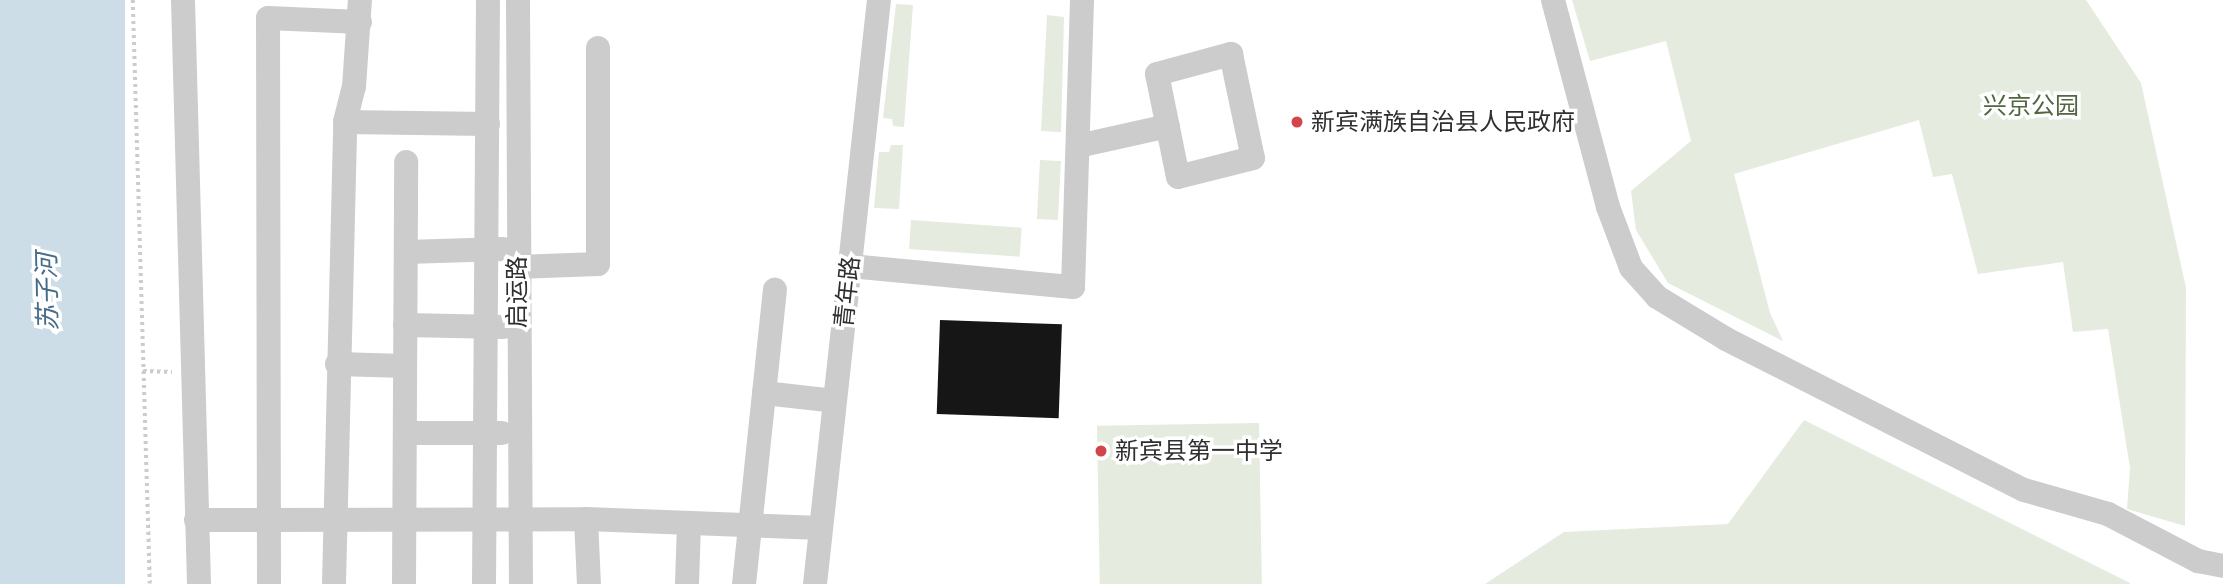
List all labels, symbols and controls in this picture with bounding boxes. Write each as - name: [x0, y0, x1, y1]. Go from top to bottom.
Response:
- park label: 兴京公园: [1983, 92, 2079, 120]
- place label: 新宾满族自治县人民政府: [1311, 108, 1575, 136]
- marker: 新宾满族自治县人民政府: [1289, 114, 1305, 130]
- water label: 苏子河: [31, 253, 63, 331]
- street label: 青年路: [829, 255, 865, 329]
- street label: 启运路: [503, 256, 531, 328]
- place label: 新宾县第一中学: [1115, 437, 1283, 465]
- marker: 新宾县第一中学: [1093, 443, 1109, 459]

